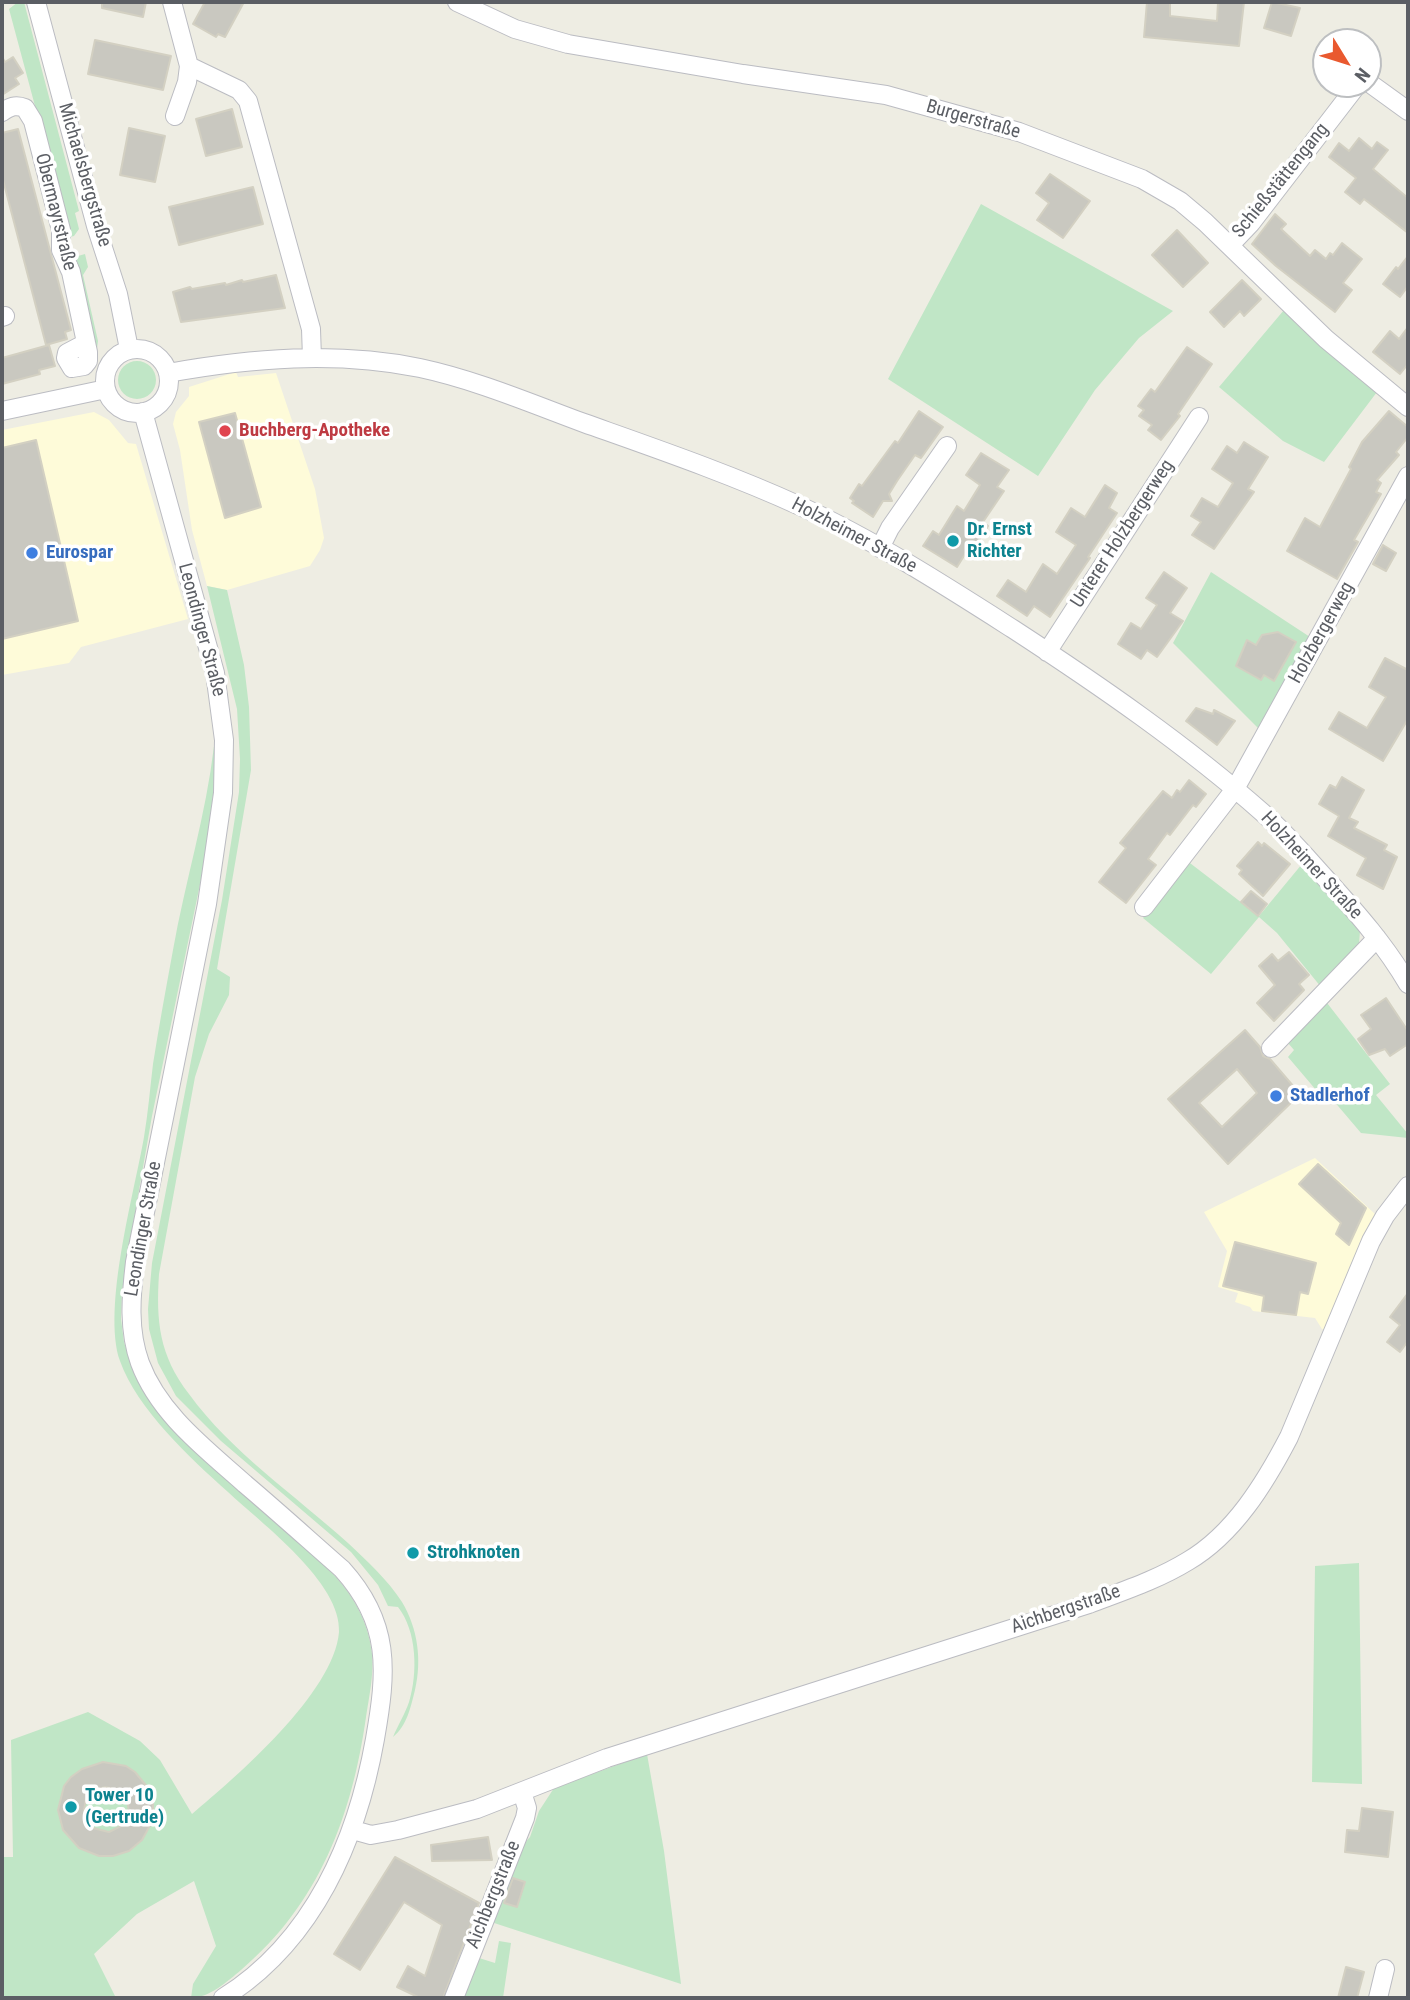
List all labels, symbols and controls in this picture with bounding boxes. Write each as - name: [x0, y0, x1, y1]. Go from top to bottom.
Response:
- north arrow: [1312, 28, 1382, 98]
- text: N: [1350, 63, 1375, 87]
- street label: Burgerstraße: [923, 96, 1023, 144]
- street label: Michaelsbergstraße: [53, 100, 115, 250]
- street label: Schießstättengang: [1228, 119, 1334, 243]
- street label: Obermayrstraße: [29, 151, 81, 273]
- place label: Buchberg-Apotheke: [239, 420, 390, 442]
- marker: Buchberg-Apotheke: [217, 423, 233, 439]
- street label: Unterer Holzbergerweg: [1067, 456, 1179, 612]
- street label: Holzheimer Straße: [787, 493, 921, 579]
- place label: Dr. Ernst Richter: [967, 519, 1032, 563]
- marker: Dr. Ernst Richter: [945, 533, 961, 549]
- place label: Eurospar: [46, 542, 113, 564]
- marker: Eurospar: [24, 545, 40, 561]
- street label: Leondinger Straße: [172, 561, 230, 699]
- street label: Holzbergerweg: [1285, 578, 1359, 688]
- street label: Holzheimer Straße: [1255, 808, 1367, 924]
- place label: Stadlerhof: [1290, 1085, 1370, 1107]
- marker: Stadlerhof: [1268, 1088, 1284, 1104]
- street label: Leondinger Straße: [121, 1160, 167, 1298]
- place label: Strohknoten: [427, 1542, 520, 1564]
- marker: Strohknoten: [405, 1545, 421, 1561]
- street label: Aichbergstraße: [1008, 1581, 1124, 1639]
- place label: Tower 10 (Gertrude): [85, 1785, 164, 1829]
- marker: Tower 10 (Gertrude): [63, 1799, 79, 1815]
- street label: Aichbergstraße: [462, 1838, 526, 1952]

